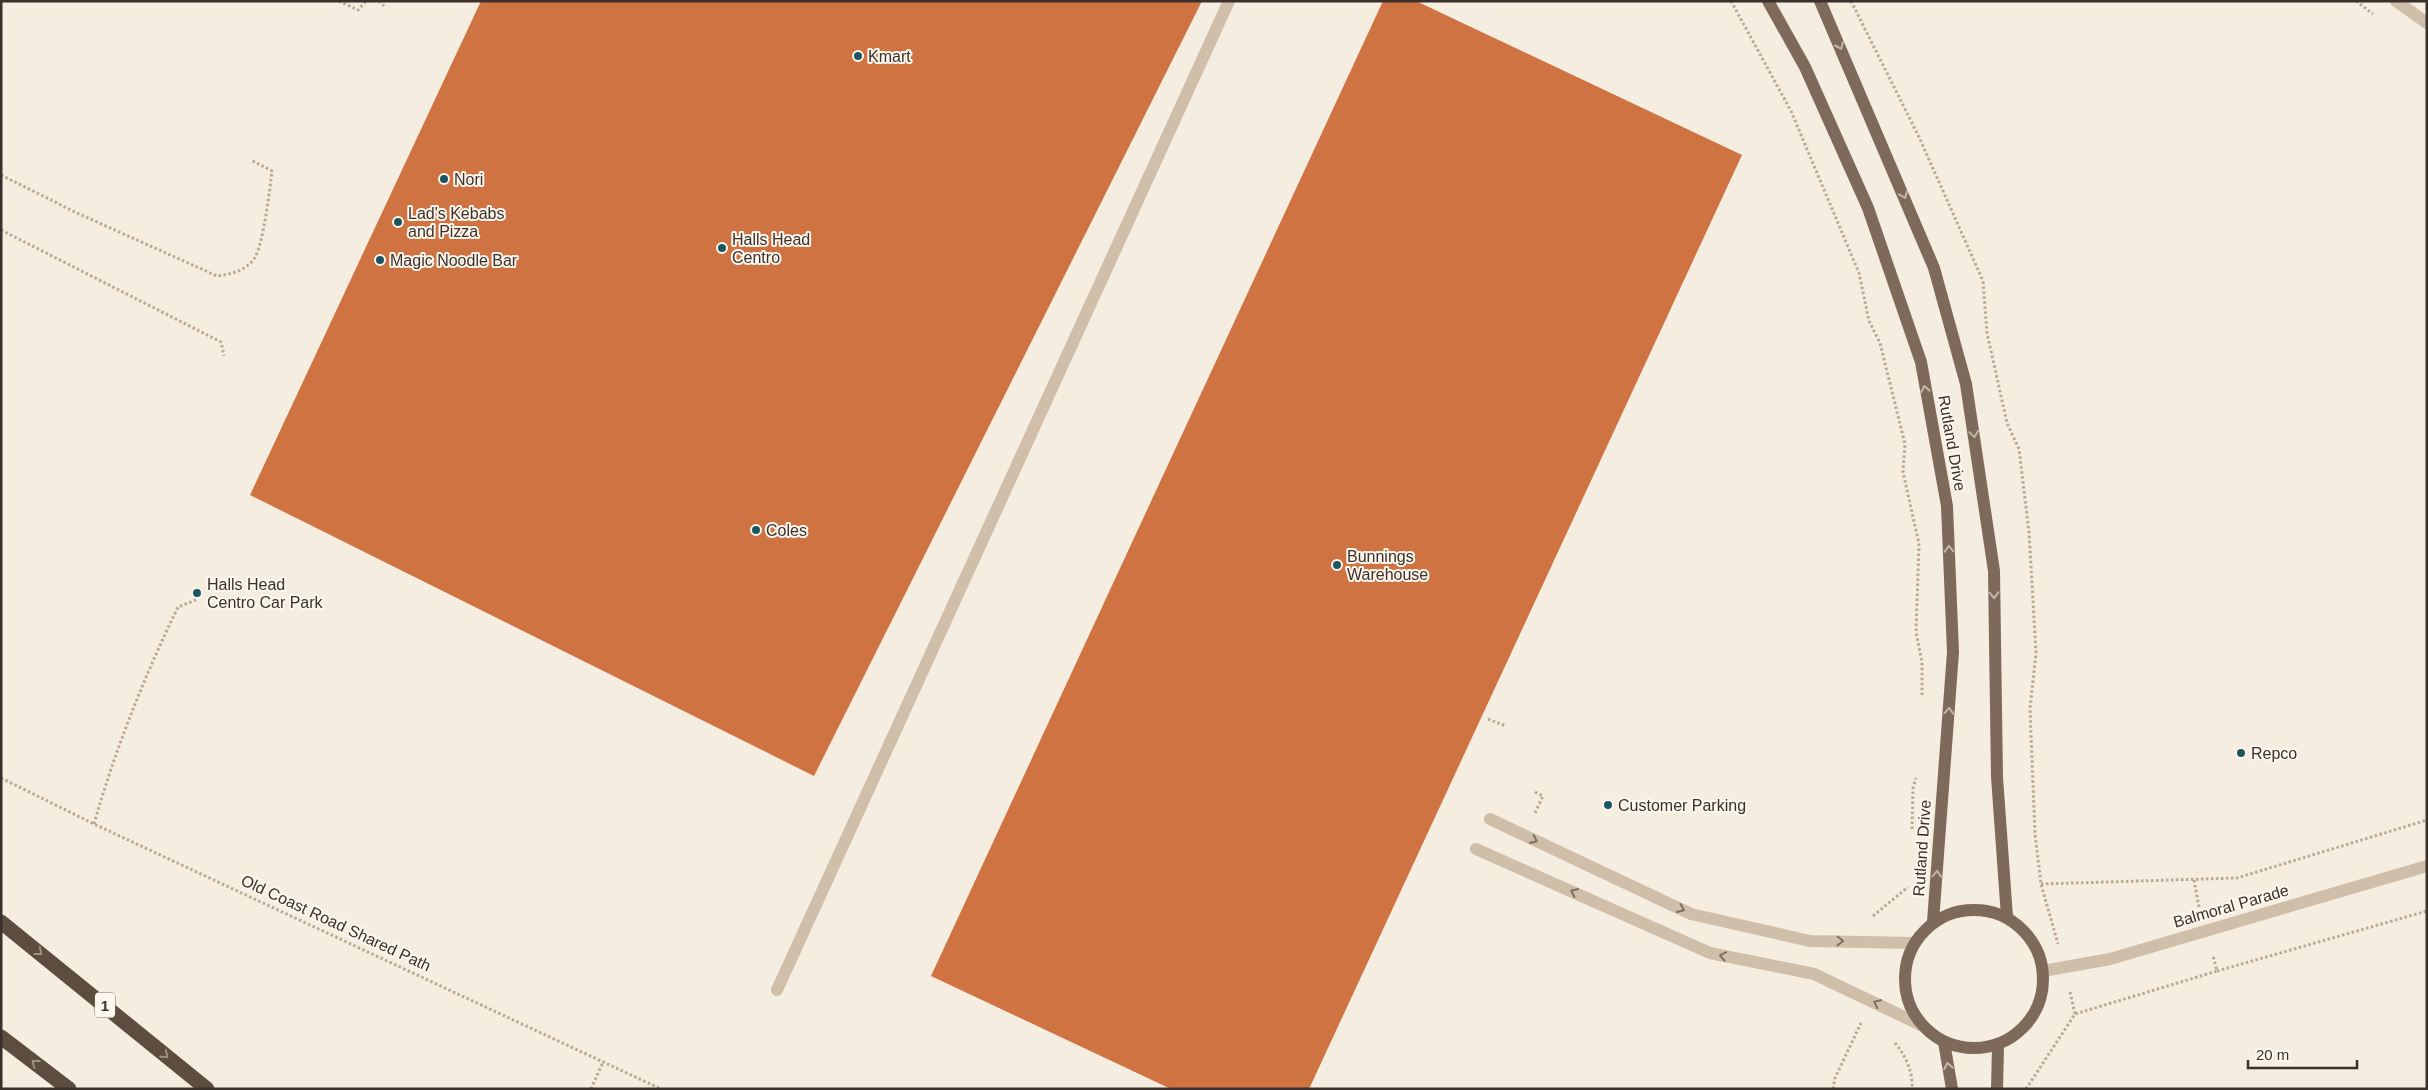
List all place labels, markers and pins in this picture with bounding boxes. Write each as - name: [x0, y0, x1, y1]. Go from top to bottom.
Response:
- place label: Kmart: [868, 48, 911, 65]
- marker: Kmart: [852, 50, 864, 62]
- place label: Nori: [454, 171, 483, 188]
- marker: Nori: [438, 173, 450, 185]
- place label: Lad's Kebabs and Pizza: [408, 205, 504, 240]
- marker: Lad's Kebabs and Pizza: [392, 216, 404, 228]
- place label: Halls Head Centro: [732, 231, 810, 266]
- marker: Halls Head Centro: [716, 242, 728, 254]
- place label: Magic Noodle Bar: [390, 252, 518, 269]
- marker: Magic Noodle Bar: [374, 254, 386, 266]
- place label: Coles: [766, 522, 807, 539]
- marker: Coles: [750, 524, 762, 536]
- place label: Bunnings Warehouse: [1347, 548, 1428, 583]
- marker: Bunnings Warehouse: [1331, 559, 1343, 571]
- place label: Halls Head Centro Car Park: [207, 576, 324, 611]
- marker: Halls Head Centro Car Park: [191, 587, 203, 599]
- place label: Repco: [2251, 745, 2297, 762]
- marker: Repco: [2235, 747, 2247, 759]
- place label: Customer Parking: [1618, 797, 1746, 814]
- marker: Customer Parking: [1602, 799, 1614, 811]

